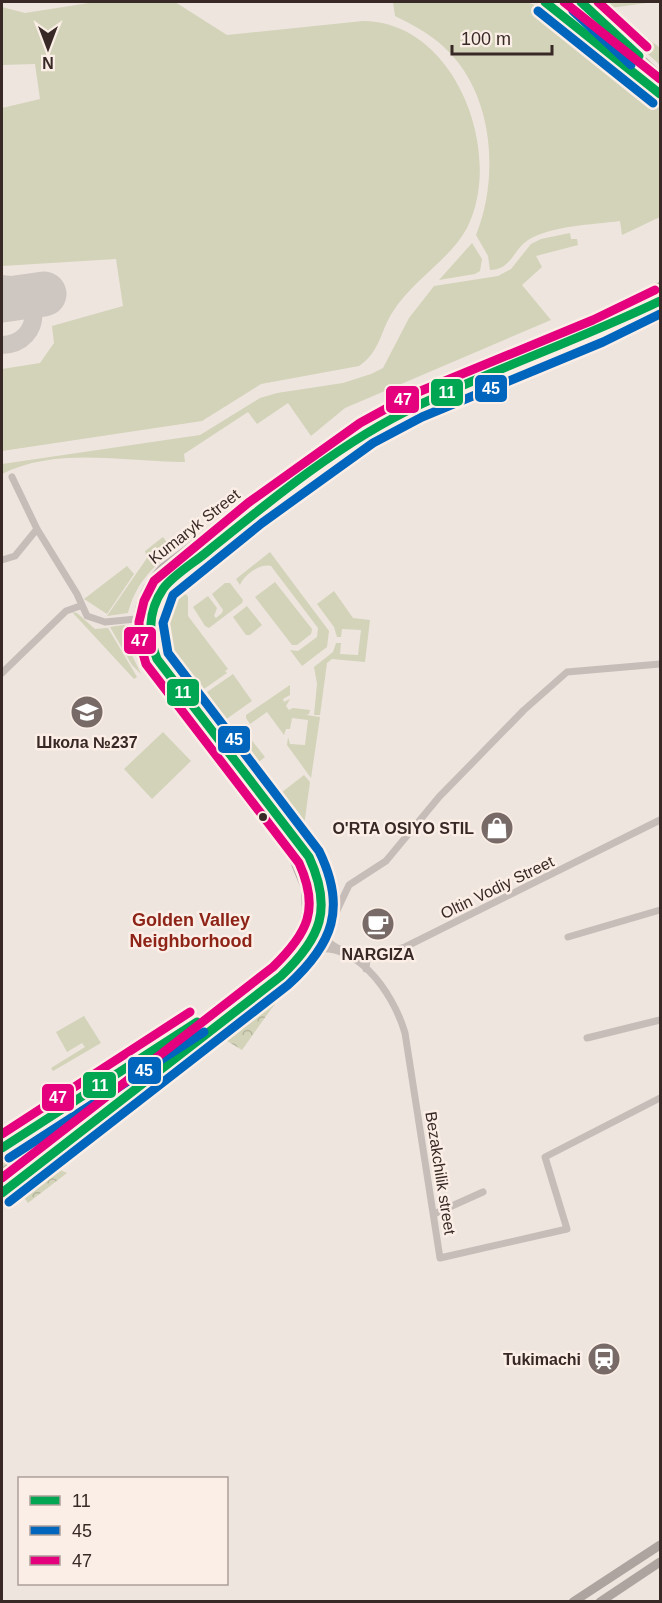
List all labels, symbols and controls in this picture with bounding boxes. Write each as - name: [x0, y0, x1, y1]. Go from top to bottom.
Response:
- north arrow: [18, 18, 78, 78]
- scale bar: [452, 18, 552, 56]
- text: 100 m: [461, 29, 511, 49]
- text: N: [42, 54, 54, 71]
- line badge: 45: [474, 374, 508, 403]
- line badge: 11: [430, 378, 464, 407]
- text: 45: [482, 380, 500, 397]
- text: 11: [439, 384, 456, 401]
- line badge: 47: [385, 385, 420, 414]
- text: 47: [394, 391, 412, 408]
- street label: Kumaryk Street: [146, 485, 243, 567]
- line badge: 47: [123, 626, 157, 655]
- text: 47: [131, 632, 149, 649]
- line badge: 11: [166, 678, 200, 707]
- text: 11: [175, 684, 192, 701]
- school or university icon: Школа №237: [69, 694, 105, 730]
- line badge: 45: [217, 725, 251, 754]
- text: 45: [225, 731, 243, 748]
- place label: Школа №237: [36, 734, 138, 751]
- shop icon: O'RTA OSIYO STIL: [479, 810, 515, 846]
- unlabelled marker: [257, 811, 269, 823]
- place label: O'RTA OSIYO STIL: [332, 820, 474, 837]
- street label: Oltin Vodiy Street: [438, 852, 557, 922]
- cafe icon: NARGIZA: [360, 906, 396, 942]
- district label: Golden Valley Neighborhood: [130, 910, 252, 951]
- place label: NARGIZA: [342, 946, 415, 963]
- line badge: 45: [127, 1056, 162, 1085]
- text: 45: [135, 1062, 153, 1079]
- line badge: 11: [82, 1071, 117, 1099]
- text: 11: [92, 1077, 109, 1094]
- line badge: 47: [41, 1083, 75, 1112]
- text: 47: [49, 1089, 67, 1106]
- street label: Bezakchilik street: [422, 1110, 459, 1236]
- station icon: Tukimachi: [586, 1341, 622, 1377]
- place label: Tukimachi: [503, 1351, 581, 1368]
- legend: [18, 1477, 228, 1585]
- text: 11: [72, 1491, 91, 1511]
- text: 45: [72, 1521, 92, 1541]
- text: 47: [72, 1551, 92, 1571]

